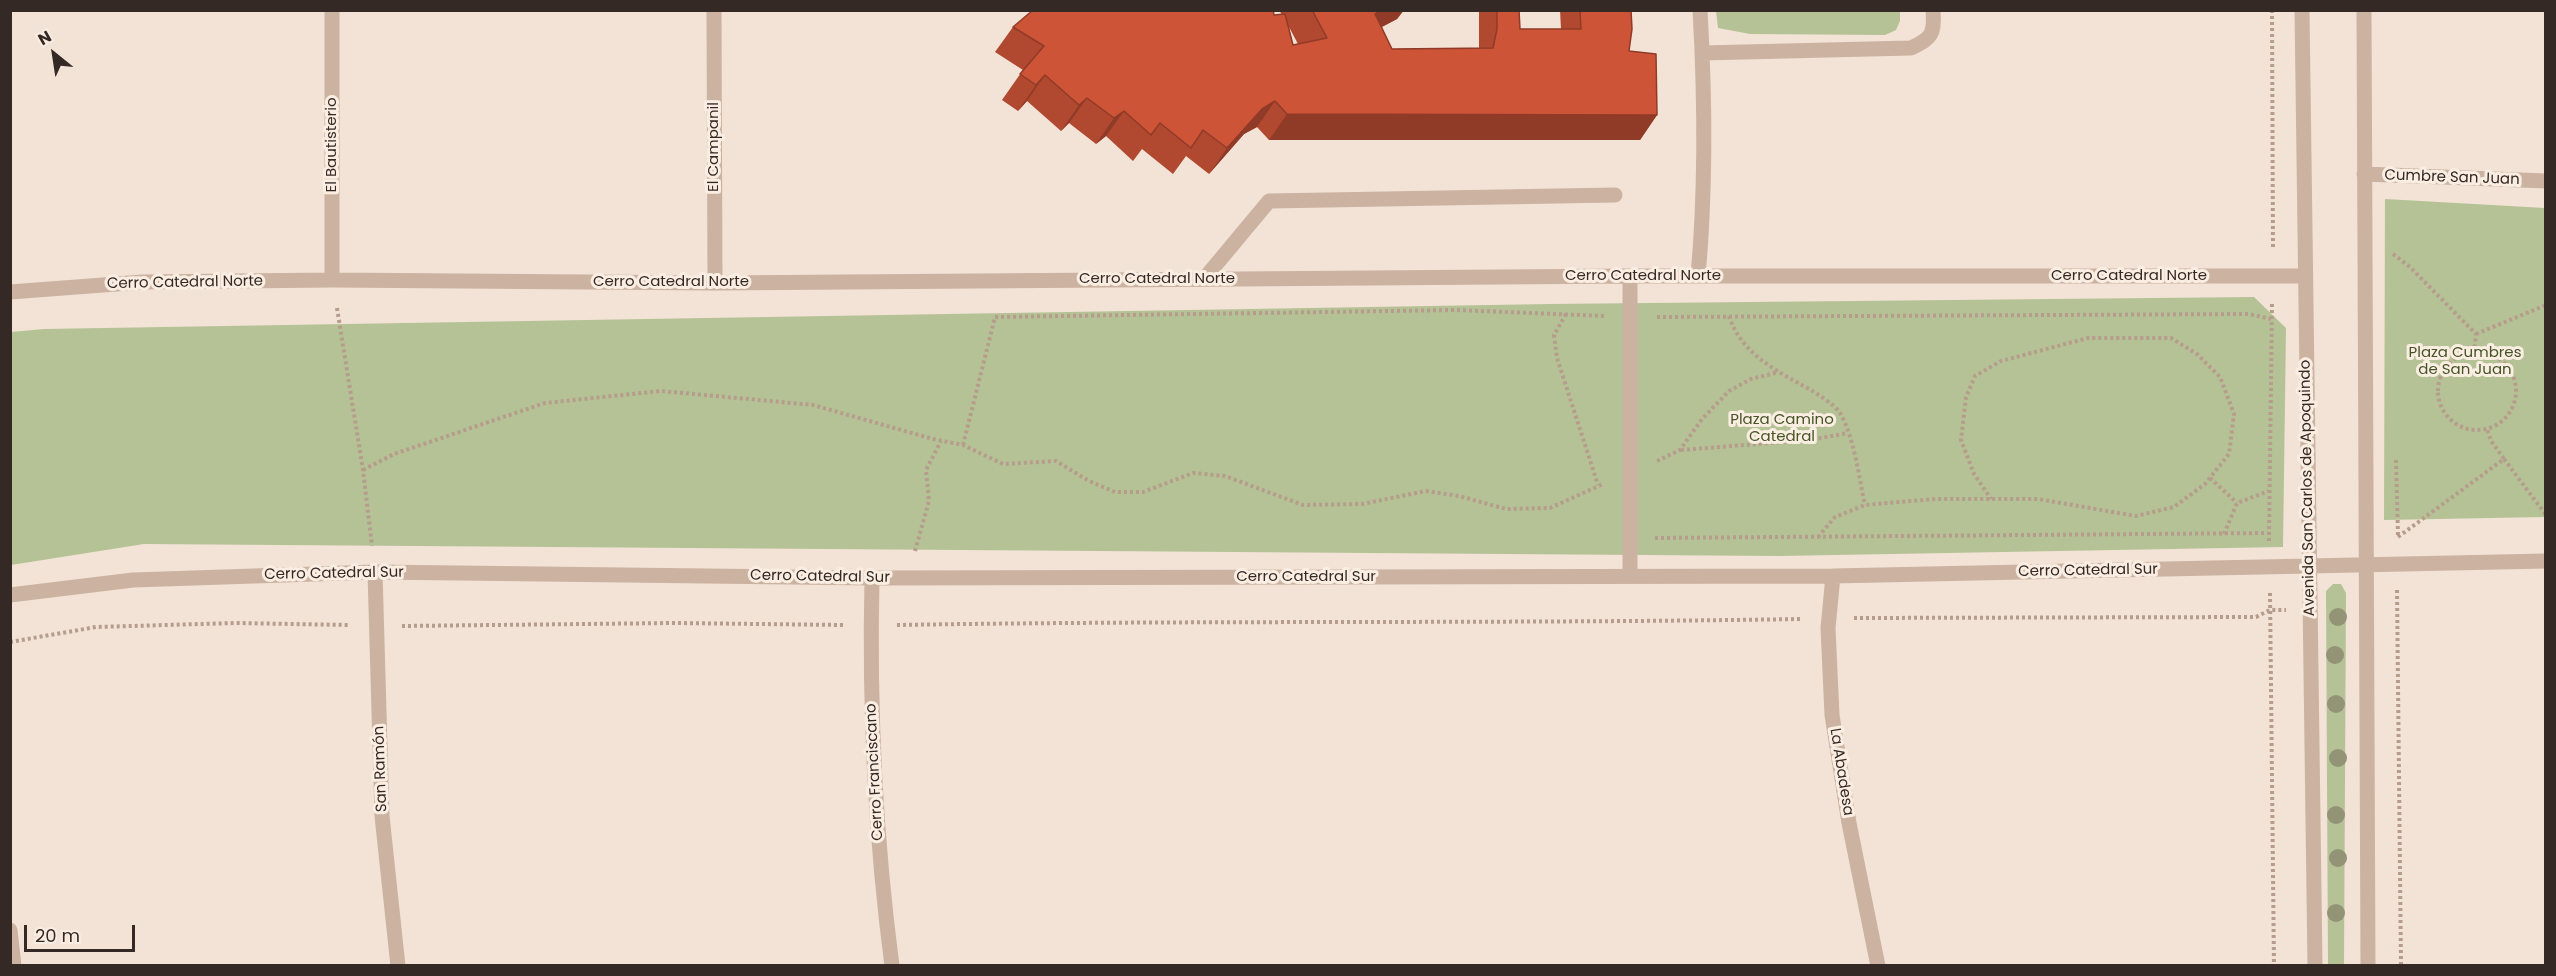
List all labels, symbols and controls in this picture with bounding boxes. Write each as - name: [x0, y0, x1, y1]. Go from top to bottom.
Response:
- north arrow: [24, 24, 84, 84]
- text: N: [34, 25, 56, 51]
- street label: El Bautisterio: [323, 98, 341, 192]
- street label: El Campanil: [705, 102, 723, 192]
- street label: Cumbre San Juan: [2384, 167, 2520, 189]
- street label: Cerro Catedral Norte: [1565, 267, 1721, 285]
- street label: Cerro Catedral Norte: [2051, 267, 2207, 285]
- street label: Cerro Catedral Norte: [1079, 270, 1235, 288]
- street label: Cerro Catedral Norte: [107, 273, 263, 293]
- street label: Cerro Catedral Norte: [593, 273, 749, 291]
- park label: Plaza Cumbres de San Juan: [2409, 344, 2521, 379]
- street label: Avenida San Carlos de Apoquindo: [2297, 360, 2319, 616]
- park label: Plaza Camino Catedral: [1730, 411, 1834, 446]
- street label: Cerro Catedral Sur: [2018, 561, 2158, 581]
- street label: Cerro Catedral Sur: [264, 564, 404, 584]
- street label: Cerro Catedral Sur: [750, 567, 890, 587]
- street label: Cerro Catedral Sur: [1236, 568, 1376, 586]
- street label: Cerro Franciscano: [862, 703, 888, 841]
- street label: San Ramón: [370, 725, 392, 813]
- street label: La Abadesa: [1825, 727, 1857, 817]
- scale bar: [27, 913, 138, 951]
- text: 20 m: [35, 923, 80, 948]

